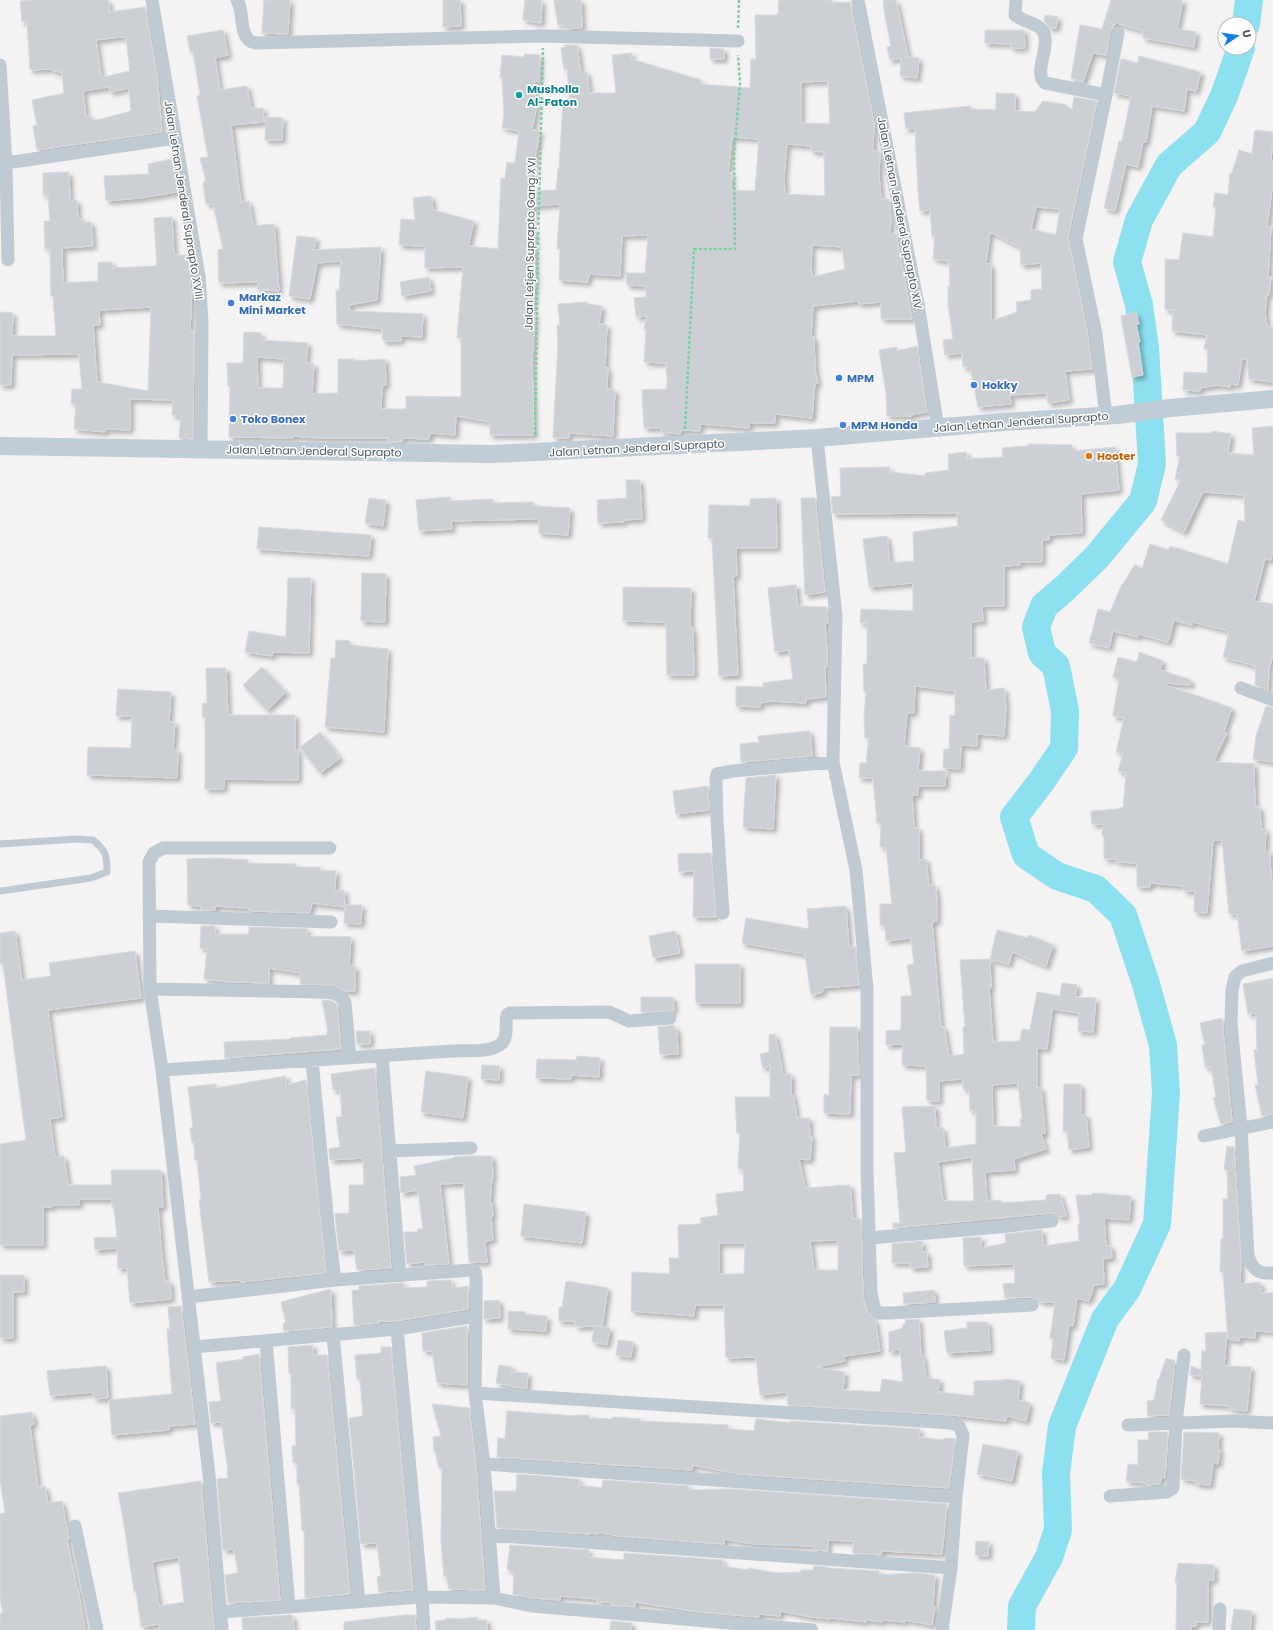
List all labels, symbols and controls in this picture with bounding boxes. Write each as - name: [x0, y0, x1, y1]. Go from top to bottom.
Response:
- north arrow: [1217, 16, 1257, 56]
- text: U: [1238, 28, 1255, 40]
- place label: Musholla Al-Faton: [527, 81, 579, 110]
- marker: Musholla Al-Faton: [514, 90, 524, 100]
- street label: Jalan Letnan Jenderal Suprapto XVIII: [160, 100, 208, 300]
- street label: Jalan Letnan Jenderal Suprapto XIV: [874, 116, 927, 311]
- street label: Jalan Letjen Suprapto Gang XVI: [520, 157, 540, 331]
- place label: Markaz Mini Market: [239, 289, 306, 318]
- marker: Markaz Mini Market: [226, 298, 236, 308]
- place label: MPM: [847, 370, 874, 386]
- marker: MPM: [834, 373, 844, 383]
- place label: Hokky: [982, 377, 1018, 393]
- marker: Hokky: [969, 380, 979, 390]
- street label: Jalan Letnan Jenderal Suprapto: [933, 408, 1109, 436]
- place label: Toko Bonex: [241, 411, 306, 427]
- marker: Toko Bonex: [228, 414, 238, 424]
- place label: MPM Honda: [851, 417, 918, 433]
- marker: MPM Honda: [838, 420, 848, 430]
- street label: Jalan Letnan Jenderal Suprapto: [549, 435, 725, 461]
- street label: Jalan Letnan Jenderal Suprapto: [226, 441, 402, 461]
- place label: Hooter: [1097, 448, 1135, 464]
- marker: Hooter: [1084, 451, 1094, 461]

